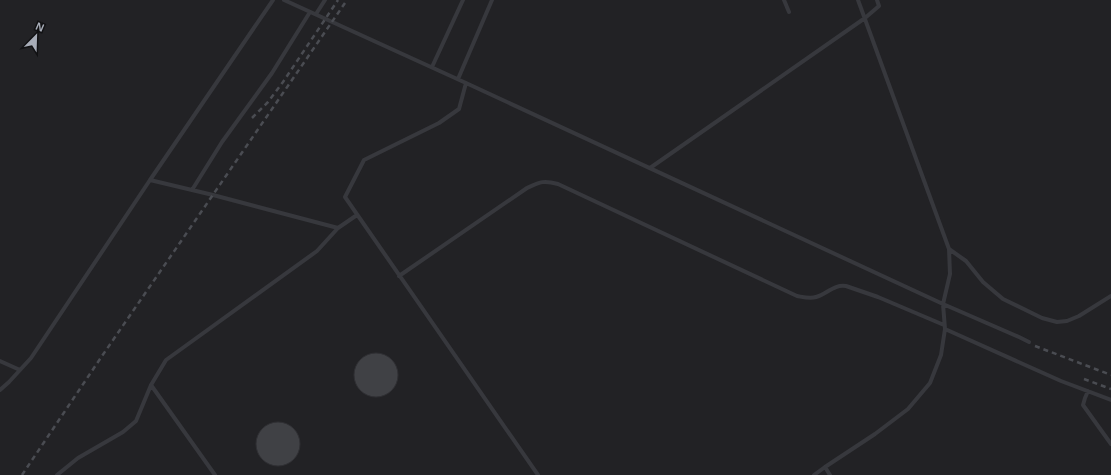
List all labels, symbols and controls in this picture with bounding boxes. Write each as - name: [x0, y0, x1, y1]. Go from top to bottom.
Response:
- north arrow: [16, 16, 56, 56]
- text: N: [34, 20, 46, 34]

